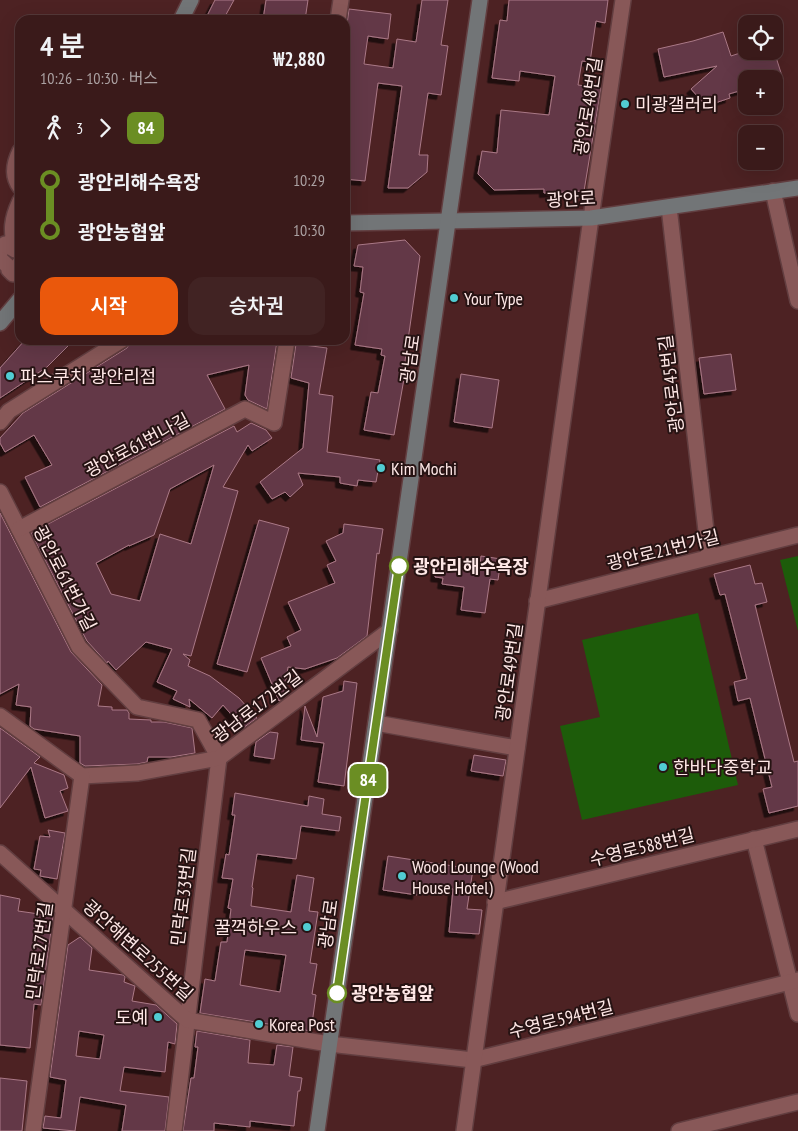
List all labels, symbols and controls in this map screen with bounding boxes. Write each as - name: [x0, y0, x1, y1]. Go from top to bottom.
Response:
- map controls: [738, 15, 783, 170]
- button: locate: [738, 15, 783, 60]
- text: 4 분: [40, 27, 85, 64]
- text: ₩2,880: [273, 47, 325, 71]
- street label: 광안로48번길: [569, 55, 607, 157]
- text: 10:26 – 10:30 · 버스: [40, 68, 158, 88]
- button: +: [738, 70, 783, 115]
- place label: 미광갤러리: [635, 93, 718, 116]
- marker: 미광갤러리: [619, 98, 631, 110]
- icon: walk: [40, 114, 68, 142]
- icon: forward: [91, 114, 119, 142]
- text: 84: [137, 116, 154, 139]
- text: 3: [76, 118, 83, 138]
- button: −: [738, 125, 783, 170]
- text: 광안리해수욕장: [78, 170, 200, 194]
- text: 10:29: [293, 170, 325, 190]
- street label: 광안로: [546, 186, 596, 212]
- text: 광안농협앞: [78, 220, 165, 244]
- text: 10:30: [293, 220, 325, 240]
- button: 시작: [40, 277, 178, 335]
- button: 승차권: [188, 277, 325, 335]
- place label: Your Type: [464, 287, 523, 310]
- marker: Your Type: [448, 292, 460, 304]
- street label: 광남로: [395, 333, 425, 385]
- street label: 광안로45번길: [654, 333, 688, 435]
- place label: 파스쿠치 광안리점: [20, 365, 156, 388]
- marker: 파스쿠치 광안리점: [4, 370, 16, 382]
- street label: 광안로61번나길: [81, 408, 193, 482]
- place label: Kim Mochi: [391, 457, 457, 480]
- marker: Kim Mochi: [375, 462, 387, 474]
- street label: 광안로61번가길: [29, 521, 101, 635]
- street label: 광안로21번가길: [604, 525, 722, 575]
- place label: 광안리해수욕장: [413, 555, 529, 578]
- marker: 광안리해수욕장: [389, 556, 409, 576]
- street label: 광안로49번길: [491, 621, 527, 723]
- street label: 광남로172번길: [207, 665, 307, 747]
- place label: 한바다중학교: [673, 756, 772, 779]
- marker: 한바다중학교: [657, 761, 669, 773]
- line badge: 84: [346, 764, 390, 796]
- text: 84: [359, 768, 377, 791]
- street label: 수영로588번길: [587, 823, 697, 871]
- street label: 민락로33번길: [166, 846, 200, 948]
- place label: Wood Lounge (Wood House Hotel): [412, 855, 539, 899]
- marker: Wood Lounge (Wood House Hotel): [396, 870, 408, 882]
- street label: 광안해변로255번길: [78, 895, 198, 1005]
- street label: 광남로: [313, 898, 343, 950]
- street label: 민락로27번길: [21, 900, 57, 1002]
- place label: 꿀꺽하우스: [214, 916, 297, 939]
- marker: 꿀꺽하우스: [301, 921, 313, 933]
- place label: 광안농협앞: [351, 982, 434, 1005]
- marker: 광안농협앞: [327, 983, 347, 1003]
- street label: 수영로594번길: [506, 995, 616, 1043]
- place label: 도예: [115, 1006, 148, 1029]
- marker: 도예: [152, 1011, 164, 1023]
- place label: Korea Post: [269, 1013, 335, 1036]
- marker: Korea Post: [253, 1018, 265, 1030]

